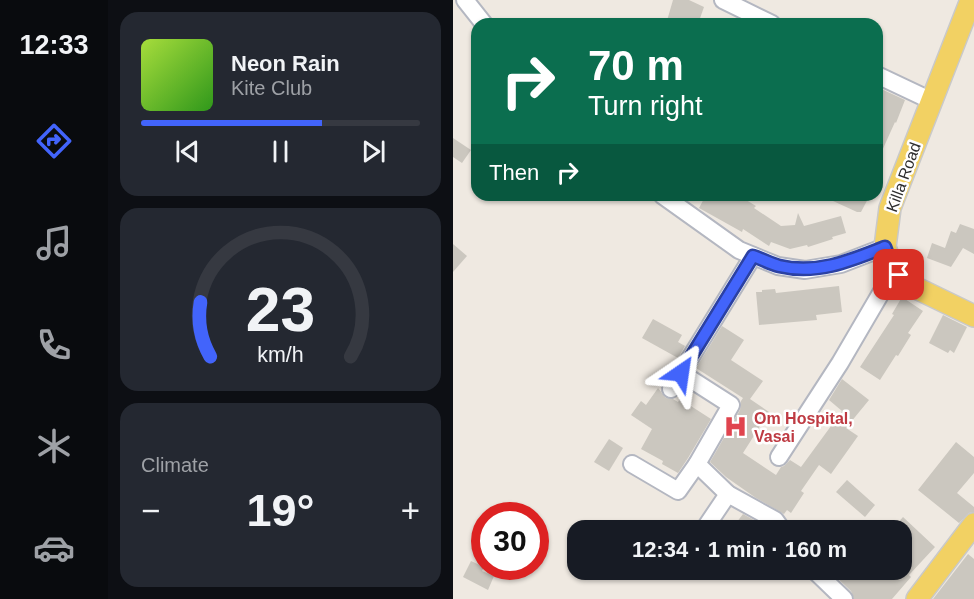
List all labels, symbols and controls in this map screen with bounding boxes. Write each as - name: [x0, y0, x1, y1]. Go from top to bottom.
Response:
- text: 12:33: [19, 30, 89, 60]
- icon: right: [489, 42, 567, 120]
- text: 70 m: [588, 42, 684, 89]
- text: Neon Rain: [231, 51, 340, 76]
- text: Kite Club: [231, 77, 312, 99]
- text: Turn right: [588, 91, 703, 121]
- icon: directions: [33, 120, 75, 162]
- icon: previous: [171, 135, 204, 168]
- icon: pause: [264, 135, 297, 168]
- icon: next: [357, 135, 390, 168]
- street label: Killa Road: [883, 140, 924, 214]
- icon: right: [551, 156, 584, 189]
- text: Then: [489, 160, 539, 185]
- icon: music: [33, 222, 75, 264]
- pin: [873, 249, 924, 300]
- icon: arrive: [882, 258, 915, 291]
- text: 23: [246, 275, 315, 344]
- icon: phone: [33, 324, 75, 366]
- position arrow: [649, 341, 713, 405]
- text: km/h: [257, 343, 304, 367]
- place label: Om Hospital, Vasai: [754, 410, 853, 445]
- hospital icon: Om Hospital, Vasai: [723, 414, 749, 440]
- icon: climate: [33, 425, 75, 467]
- text: Climate: [141, 454, 209, 476]
- text: 19°: [246, 485, 315, 536]
- text: −: [141, 492, 160, 529]
- text: +: [401, 492, 420, 529]
- speed limit sign: 30: [471, 502, 549, 580]
- icon: car: [33, 527, 75, 569]
- text: 12:34 · 1 min · 160 m: [632, 537, 847, 562]

